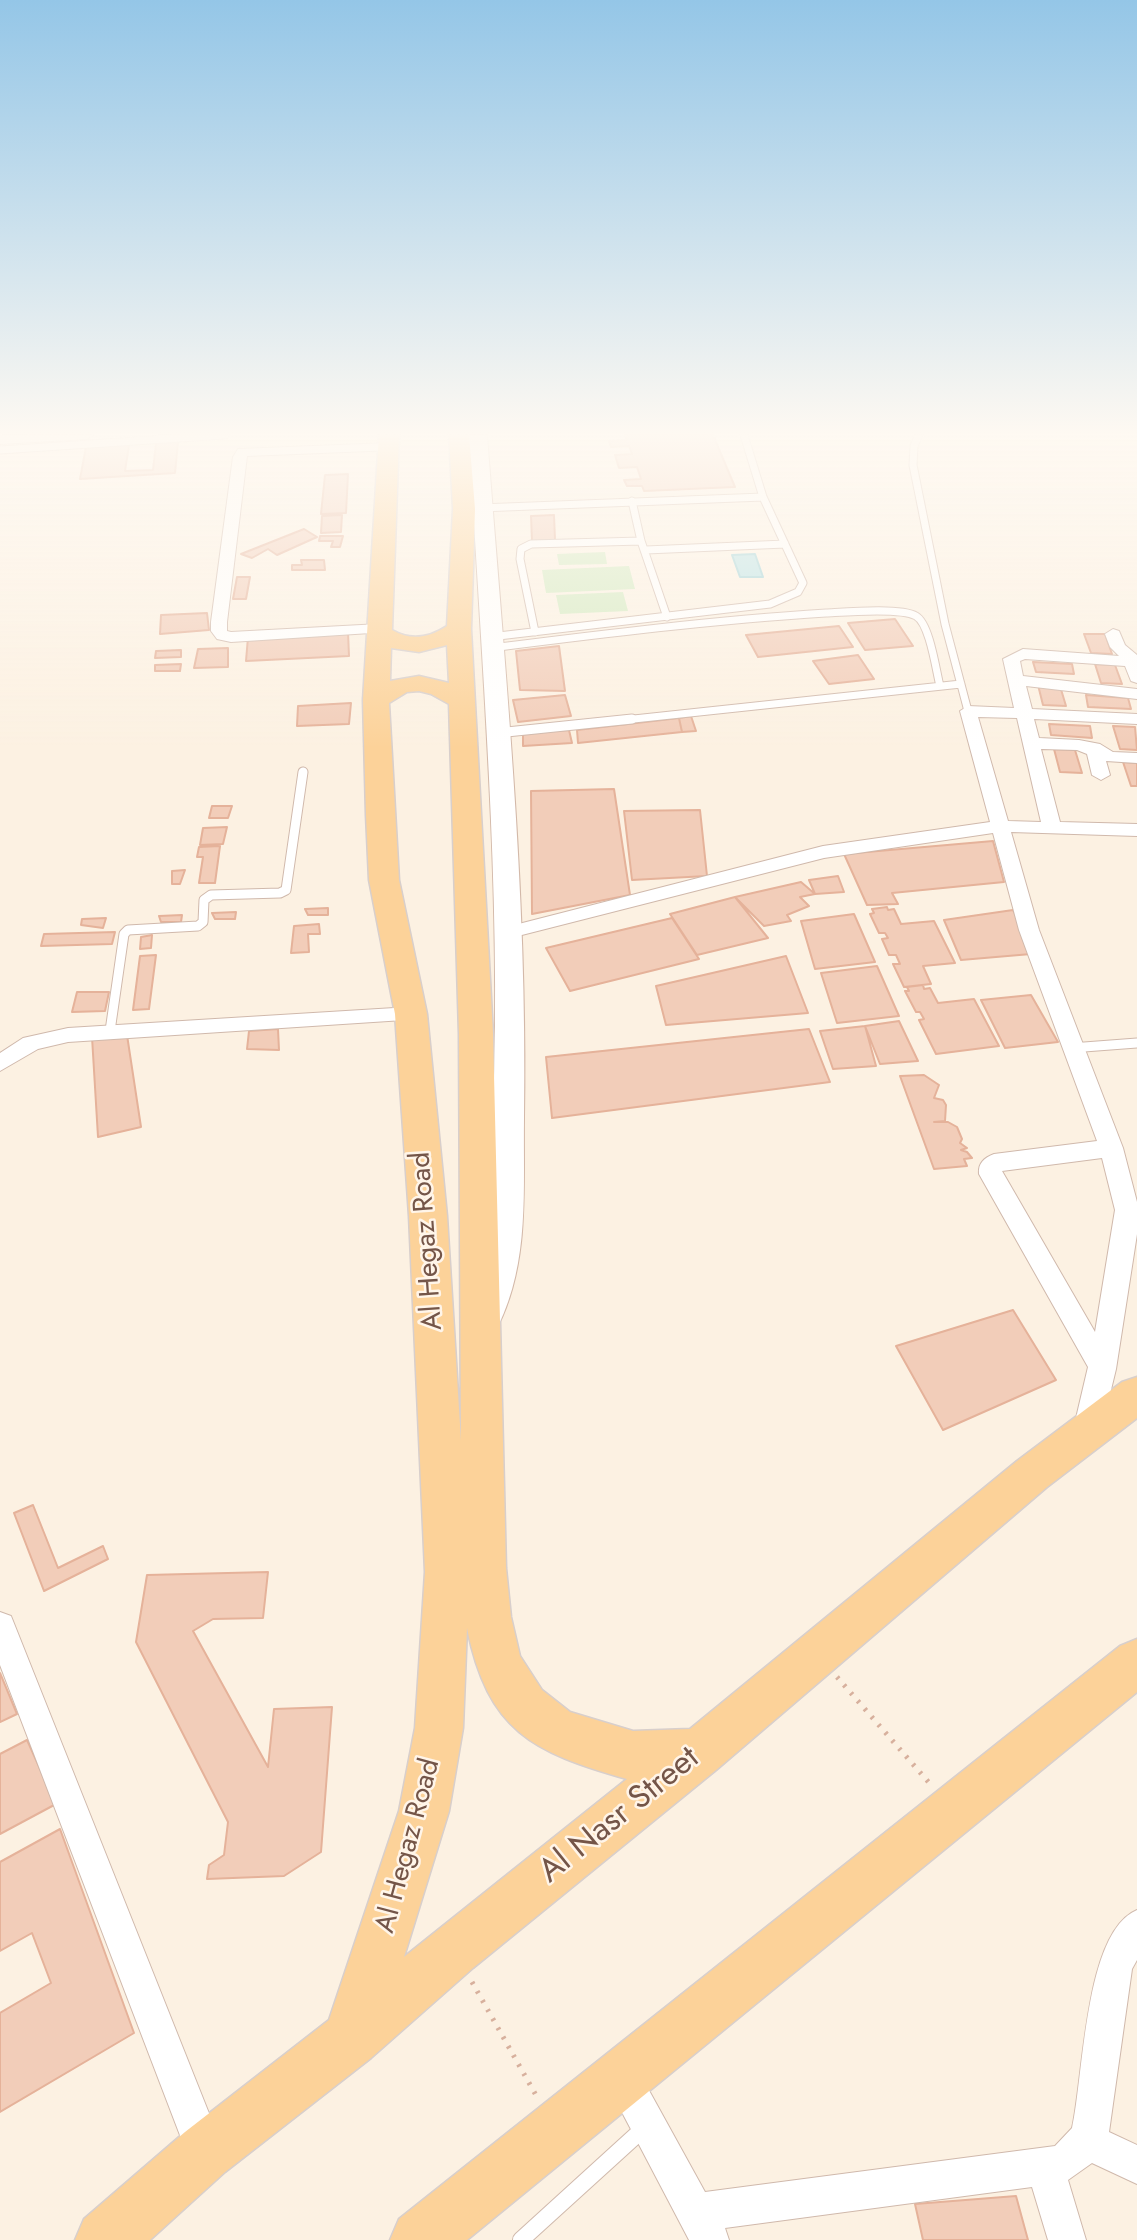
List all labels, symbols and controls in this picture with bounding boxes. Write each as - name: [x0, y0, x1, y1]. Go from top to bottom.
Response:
- street label: Al Hegaz Road: [405, 1151, 451, 1331]
- street label: Al Nasr Street: [532, 1740, 708, 1892]
- street label: Al Hegaz Road: [370, 1755, 448, 1937]

